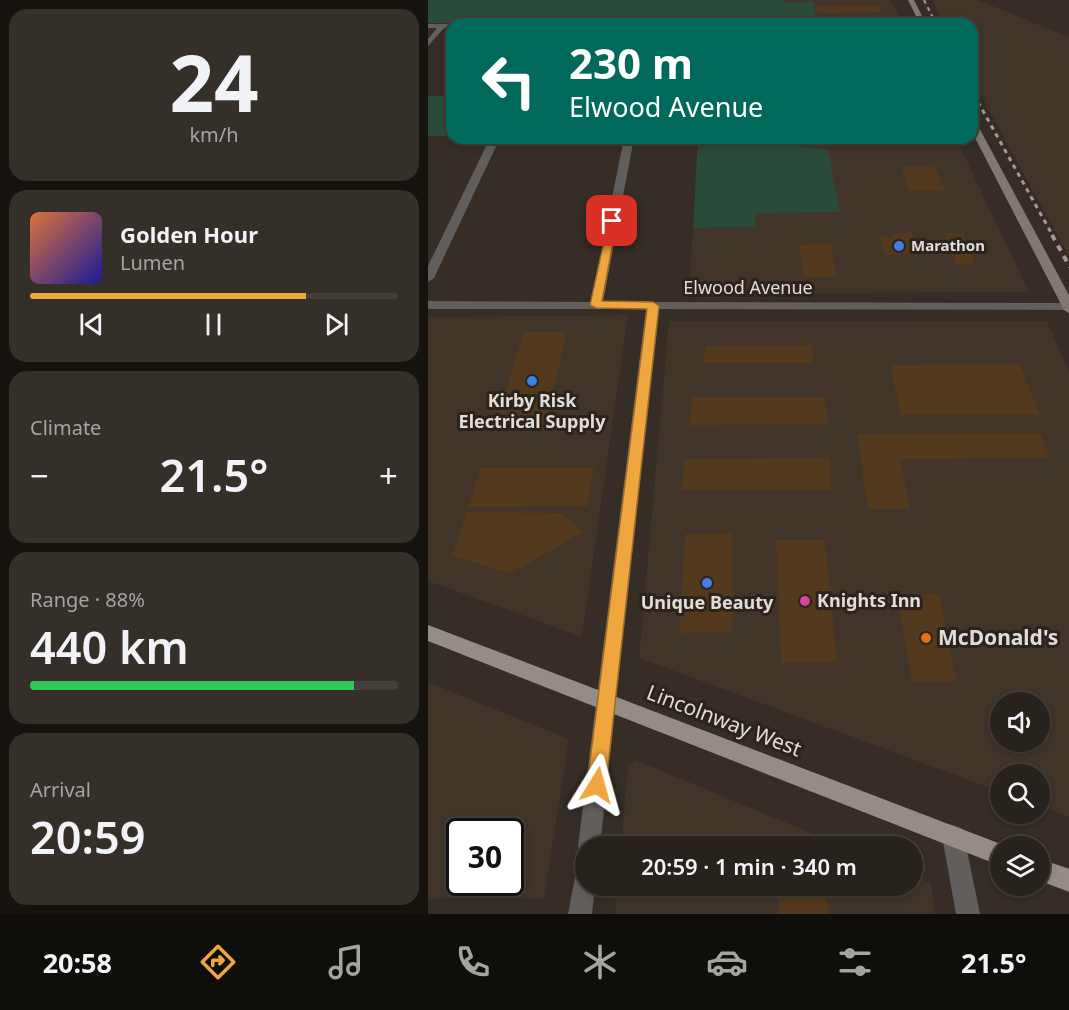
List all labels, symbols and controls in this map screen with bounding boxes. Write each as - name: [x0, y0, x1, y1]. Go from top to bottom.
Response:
- text: 24: [169, 29, 259, 135]
- text: 230 m: [569, 34, 693, 91]
- icon: left: [470, 42, 548, 120]
- text: Elwood Avenue: [569, 88, 763, 125]
- text: km/h: [189, 121, 239, 148]
- pin: [586, 195, 637, 246]
- icon: arrive: [595, 204, 628, 237]
- text: Golden Hour: [120, 219, 258, 249]
- place label: Marathon: [911, 235, 985, 255]
- marker: Marathon: [892, 239, 906, 253]
- text: Lumen: [120, 249, 185, 276]
- street label: Elwood Avenue: [683, 275, 813, 299]
- icon: previous: [75, 308, 108, 341]
- icon: pause: [197, 308, 230, 341]
- icon: next: [320, 308, 353, 341]
- marker: Kirby Risk Electrical Supply: [525, 374, 539, 388]
- place label: Kirby Risk Electrical Supply: [459, 388, 606, 433]
- text: Climate: [30, 414, 101, 441]
- text: 21.5°: [160, 444, 268, 505]
- text: −: [30, 453, 49, 498]
- text: +: [379, 453, 398, 498]
- marker: Unique Beauty: [700, 576, 714, 590]
- text: Range · 88%: [30, 586, 145, 613]
- place label: Knights Inn: [817, 588, 921, 612]
- place label: Unique Beauty: [641, 590, 774, 614]
- marker: Knights Inn: [798, 594, 812, 608]
- text: 440 km: [30, 616, 189, 677]
- place label: McDonald's: [938, 623, 1058, 651]
- marker: McDonald's: [919, 631, 933, 645]
- street label: Lincolnway West: [643, 678, 806, 763]
- map controls: [990, 692, 1050, 896]
- button: sound: [990, 692, 1050, 752]
- position arrow: [565, 753, 629, 817]
- button: search: [990, 764, 1050, 824]
- text: Arrival: [30, 776, 91, 803]
- text: 20:59: [30, 806, 145, 867]
- speed limit sign: 30: [446, 818, 524, 896]
- button: layers: [990, 836, 1050, 896]
- text: 20:59 · 1 min · 340 m: [641, 851, 857, 881]
- icon: directions: [197, 941, 239, 983]
- icon: music: [325, 941, 367, 983]
- icon: phone: [452, 941, 494, 983]
- icon: climate: [579, 941, 621, 983]
- icon: car: [706, 941, 748, 983]
- icon: filters: [834, 941, 876, 983]
- text: 20:58: [43, 944, 112, 981]
- text: 21.5°: [961, 944, 1026, 981]

